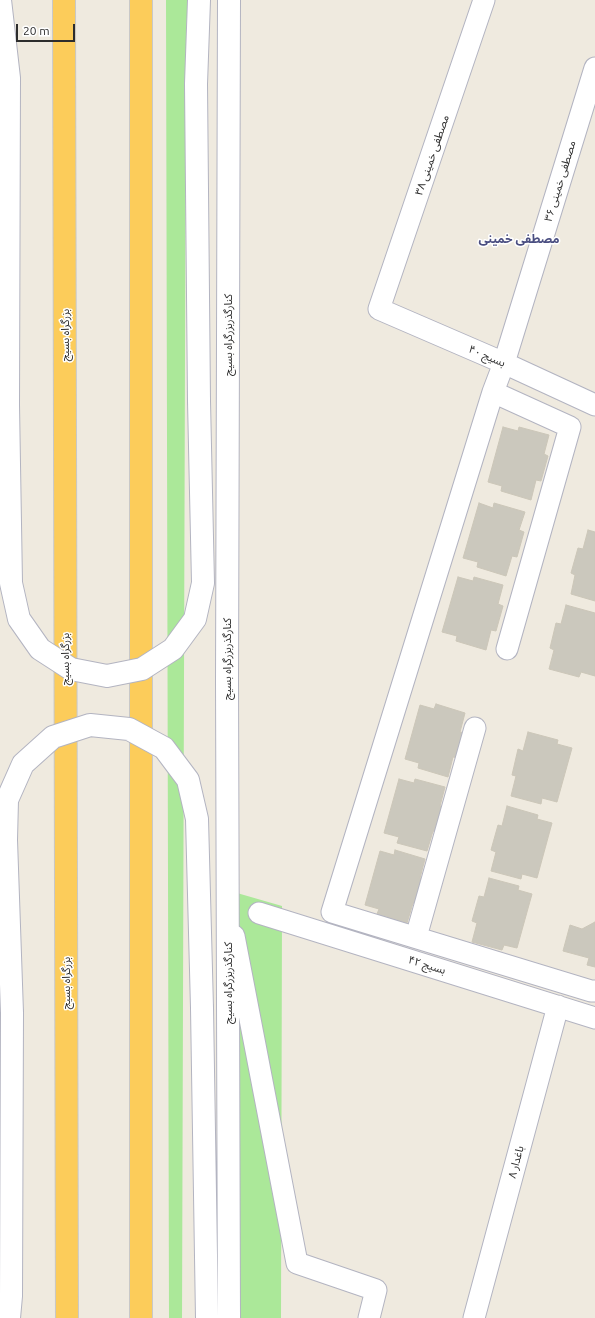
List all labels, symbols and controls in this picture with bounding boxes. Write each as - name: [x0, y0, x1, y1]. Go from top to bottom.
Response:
- scale bar: [18, 16, 77, 42]
- text: 20 m: [23, 24, 50, 37]
- street label: مصطفی خمینی ۳۸: [412, 113, 452, 197]
- street label: مصطفی خمینی ۳۶: [541, 139, 579, 223]
- district label: مصطفی خمینی: [478, 232, 560, 246]
- street label: کنارگذربزرگراه بسیج: [221, 294, 235, 376]
- street label: بزرگراه بسیج: [58, 309, 72, 361]
- street label: بسیج ۴۰: [467, 342, 507, 370]
- street label: کنارگذربزرگراه بسیج: [220, 618, 234, 700]
- street label: بزرگراه بسیج: [58, 633, 72, 685]
- street label: کنارگذربزرگراه بسیج: [221, 942, 235, 1024]
- street label: بسیج ۴۲: [407, 953, 447, 977]
- street label: بزرگراه بسیج: [59, 957, 73, 1009]
- street label: باغدار ۸: [505, 1144, 527, 1180]

